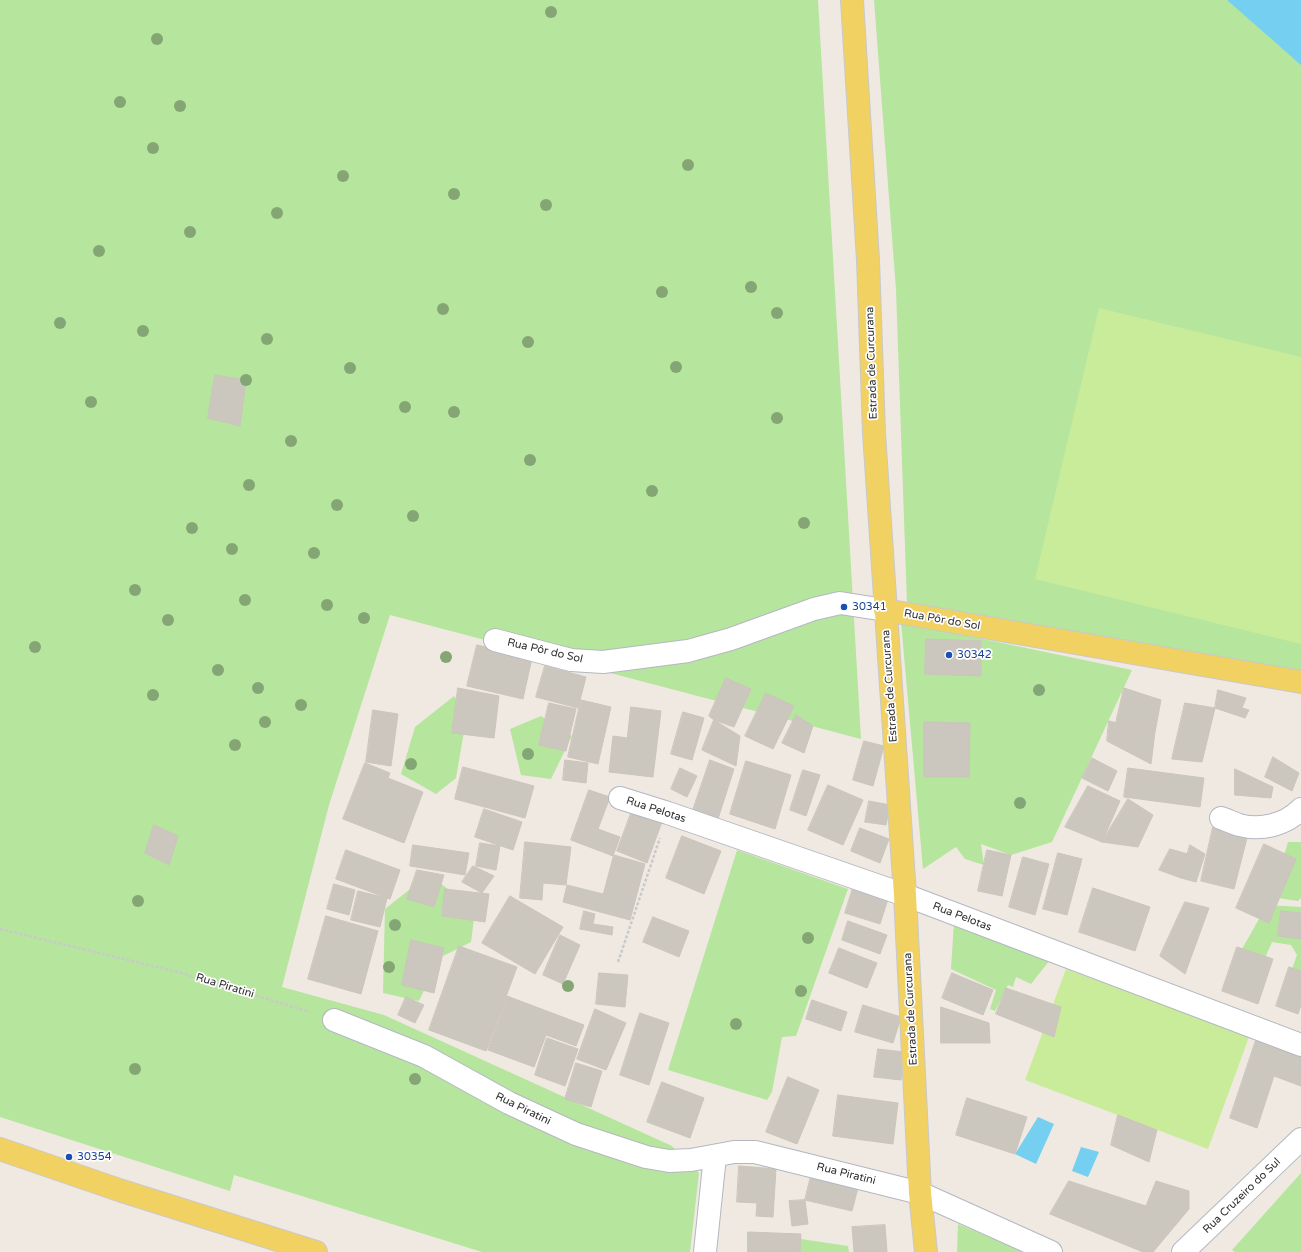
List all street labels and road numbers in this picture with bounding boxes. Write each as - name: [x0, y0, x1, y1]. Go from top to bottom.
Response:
- street label: Estrada de Curcurana: [863, 306, 881, 420]
- street label: Rua Pôr do Sol: [903, 607, 981, 633]
- street label: Estrada de Curcurana: [879, 629, 901, 743]
- street label: Rua Pôr do Sol: [506, 636, 584, 666]
- street label: Rua Pelotas: [624, 794, 688, 826]
- street label: Rua Pelotas: [931, 900, 993, 934]
- street label: Estrada de Curcurana: [901, 952, 921, 1066]
- street label: Rua Piratini: [194, 971, 256, 1001]
- street label: Rua Piratini: [493, 1090, 553, 1128]
- street label: Rua Cruzeiro do Sul: [1200, 1156, 1284, 1236]
- street label: Rua Piratini: [815, 1160, 877, 1188]

